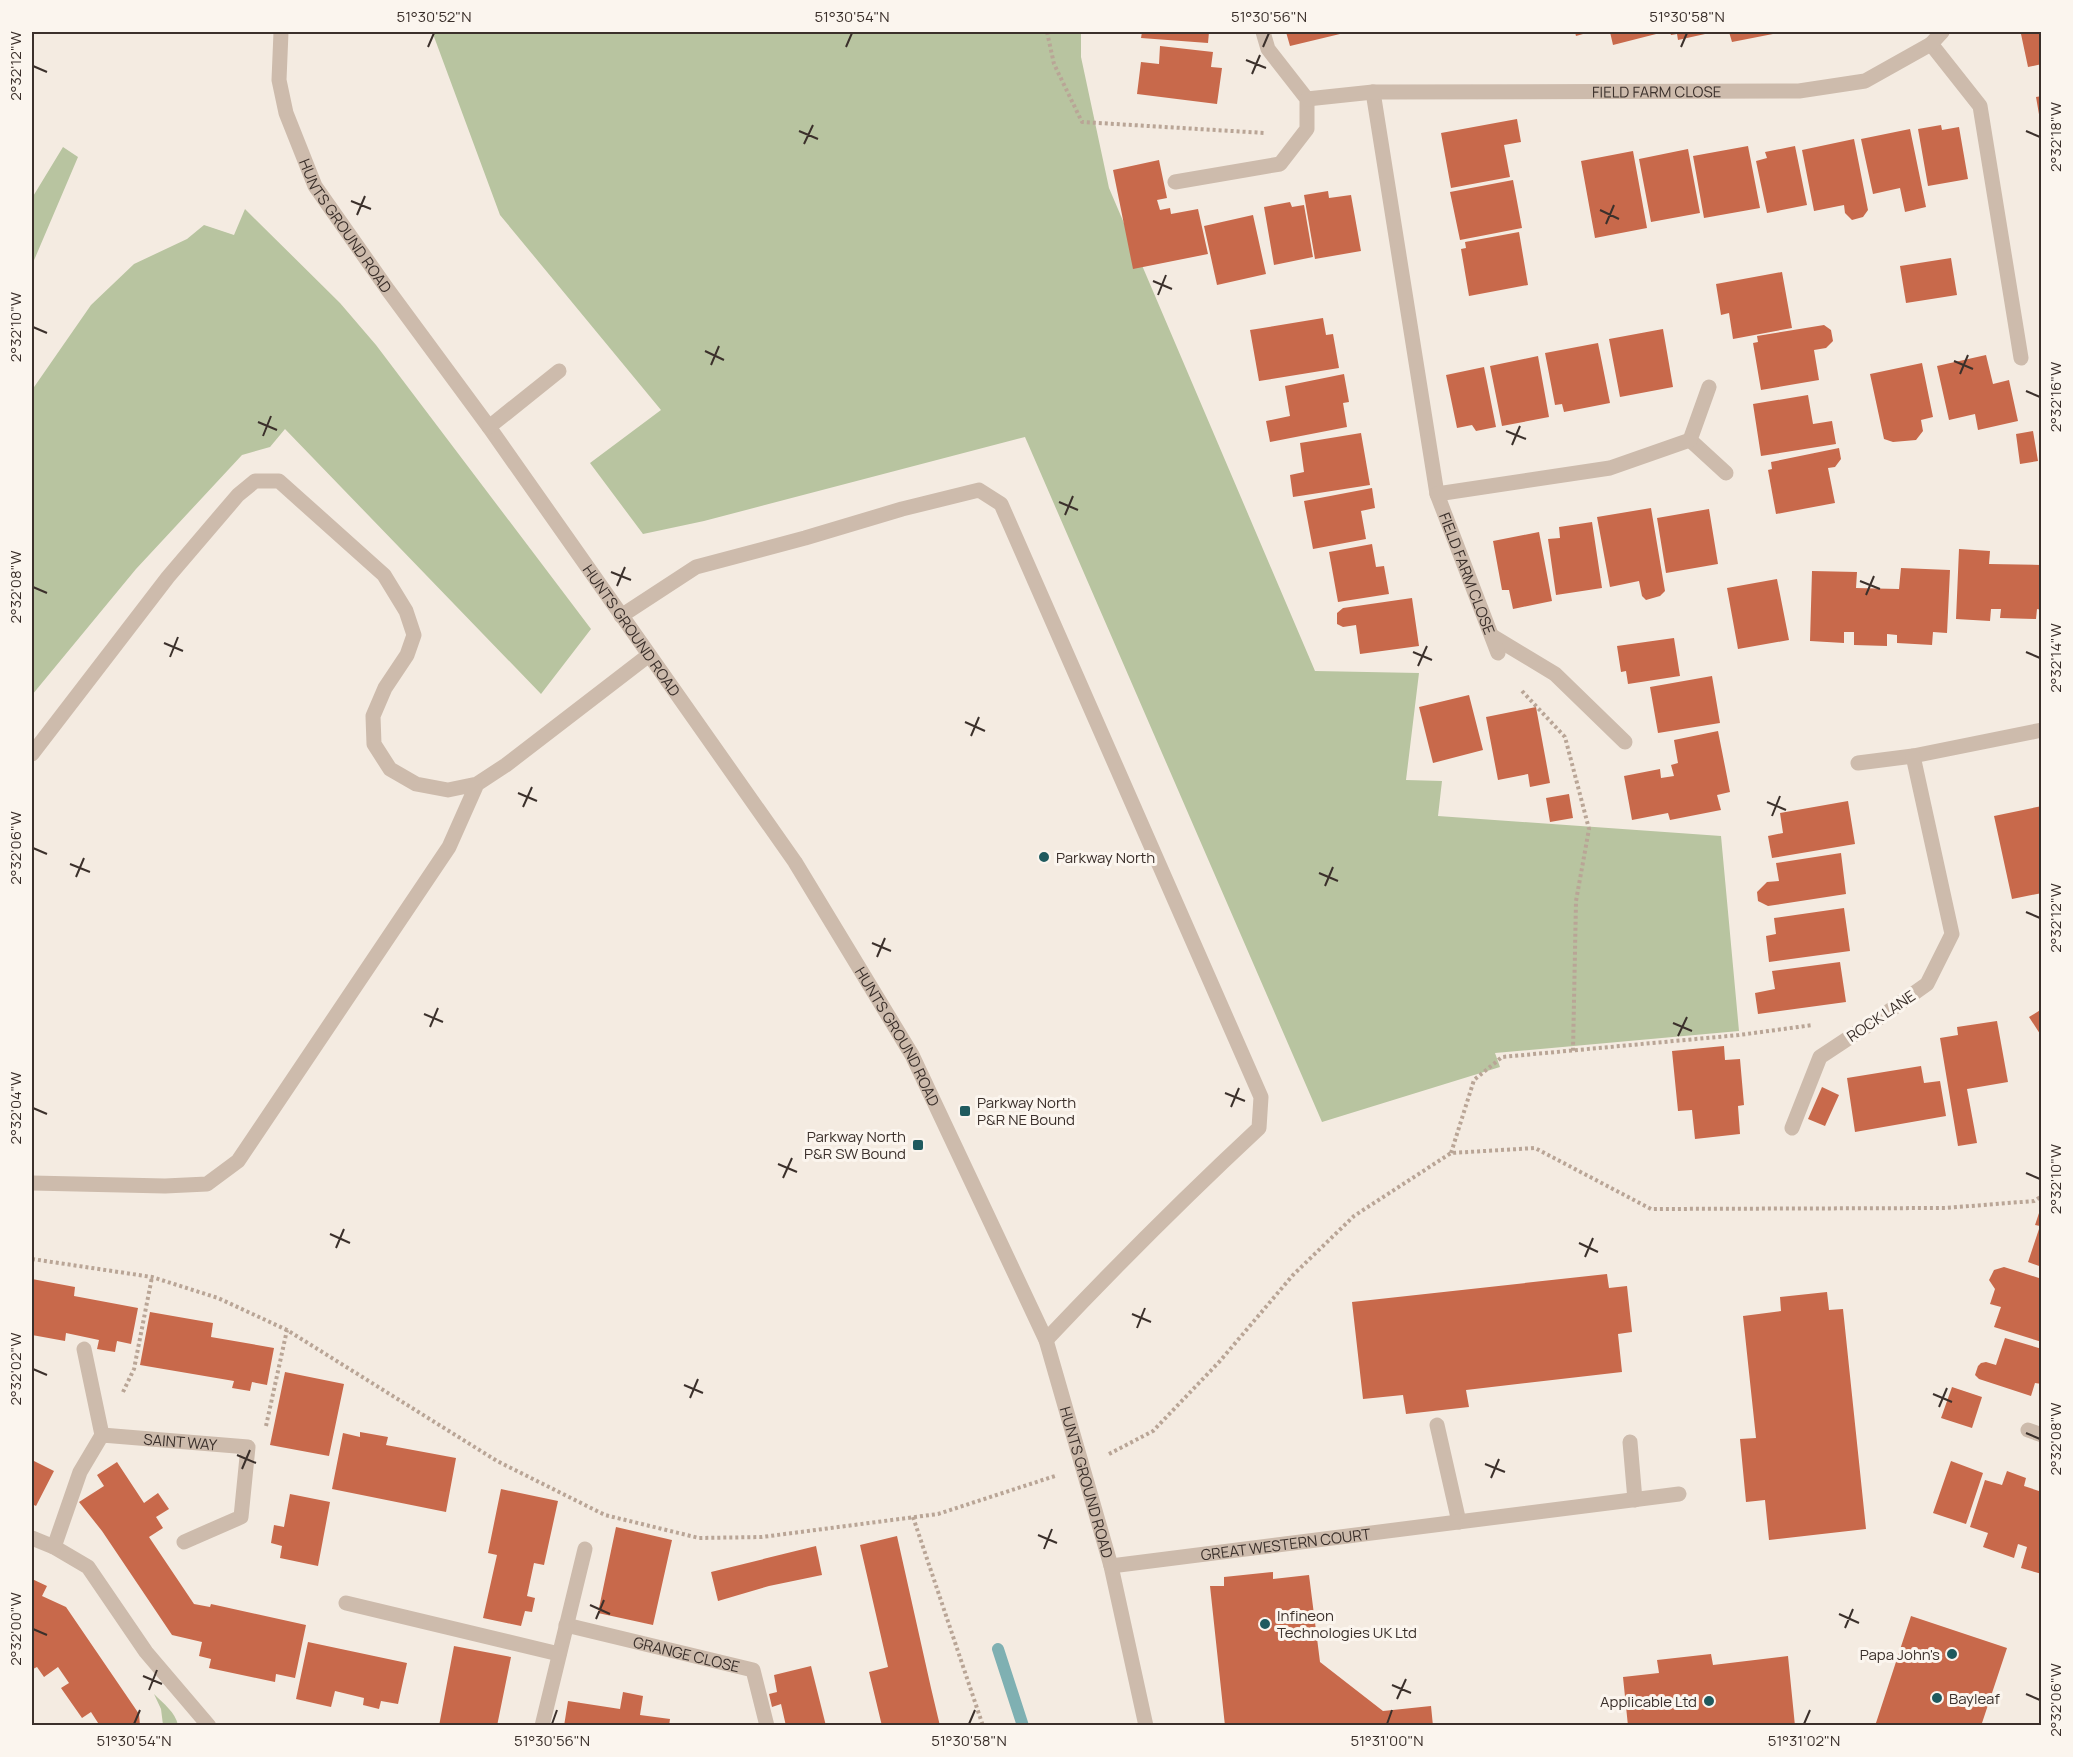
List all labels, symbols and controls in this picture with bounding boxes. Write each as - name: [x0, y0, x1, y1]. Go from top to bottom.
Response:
- text: 51°30'52"N: [397, 6, 471, 27]
- text: 51°30'54"N: [814, 6, 890, 27]
- text: 51°30'56"N: [1231, 6, 1307, 27]
- text: 51°30'58"N: [1649, 6, 1725, 27]
- text: 2°32'12"W: [5, 31, 26, 101]
- street label: FIELD FARM CLOSE: [1592, 81, 1721, 102]
- text: 2°32'18"W: [2045, 102, 2066, 172]
- street label: HUNTS GROUND ROAD: [295, 155, 397, 297]
- text: 2°32'10"W: [5, 292, 26, 362]
- text: 2°32'16"W: [2045, 362, 2066, 432]
- street label: FIELD FARM CLOSE: [1434, 509, 1500, 637]
- text: 2°32'08"W: [5, 550, 26, 624]
- street label: HUNTS GROUND ROAD: [578, 560, 686, 700]
- text: 2°32'14"W: [2045, 623, 2066, 693]
- text: 2°32'06"W: [5, 811, 26, 885]
- place label: Parkway North: [1056, 847, 1155, 868]
- marker: Parkway North: [1037, 850, 1051, 864]
- text: 2°32'12"W: [2045, 883, 2066, 953]
- street label: HUNTS GROUND ROAD: [850, 963, 945, 1109]
- street label: ROCK LANE: [1843, 985, 1919, 1047]
- text: 2°32'04"W: [5, 1072, 26, 1144]
- place label: Parkway North P&R NE Bound: [977, 1092, 1076, 1130]
- marker: Parkway North P&R NE Bound: [958, 1104, 972, 1118]
- place label: Parkway North P&R SW Bound: [804, 1126, 906, 1164]
- marker: Parkway North P&R SW Bound: [911, 1138, 925, 1152]
- text: 2°32'10"W: [2045, 1144, 2066, 1214]
- text: 2°32'02"W: [5, 1333, 26, 1405]
- text: 2°32'08"W: [2045, 1402, 2066, 1476]
- street label: HUNTS GROUND ROAD: [1055, 1404, 1119, 1560]
- street label: SAINT WAY: [143, 1428, 219, 1455]
- street label: GREAT WESTERN COURT: [1199, 1523, 1372, 1565]
- text: 2°32'00"W: [5, 1592, 26, 1666]
- place label: Infineon Technologies UK Ltd: [1277, 1605, 1417, 1643]
- marker: Infineon Technologies UK Ltd: [1258, 1617, 1272, 1631]
- street label: GRANGE CLOSE: [631, 1631, 742, 1677]
- place label: Papa John's: [1860, 1644, 1940, 1665]
- marker: Papa John's: [1945, 1647, 1959, 1661]
- text: 2°32'06"W: [2045, 1663, 2066, 1737]
- place label: Bayleaf: [1949, 1688, 2000, 1709]
- place label: Applicable Ltd: [1600, 1691, 1697, 1712]
- marker: Bayleaf: [1930, 1691, 1944, 1705]
- marker: Applicable Ltd: [1702, 1694, 1716, 1708]
- text: 51°30'54"N: [96, 1730, 172, 1751]
- text: 51°30'56"N: [514, 1730, 590, 1751]
- text: 51°30'58"N: [931, 1730, 1007, 1751]
- text: 51°31'00"N: [1350, 1730, 1424, 1751]
- text: 51°31'02"N: [1768, 1730, 1840, 1751]

